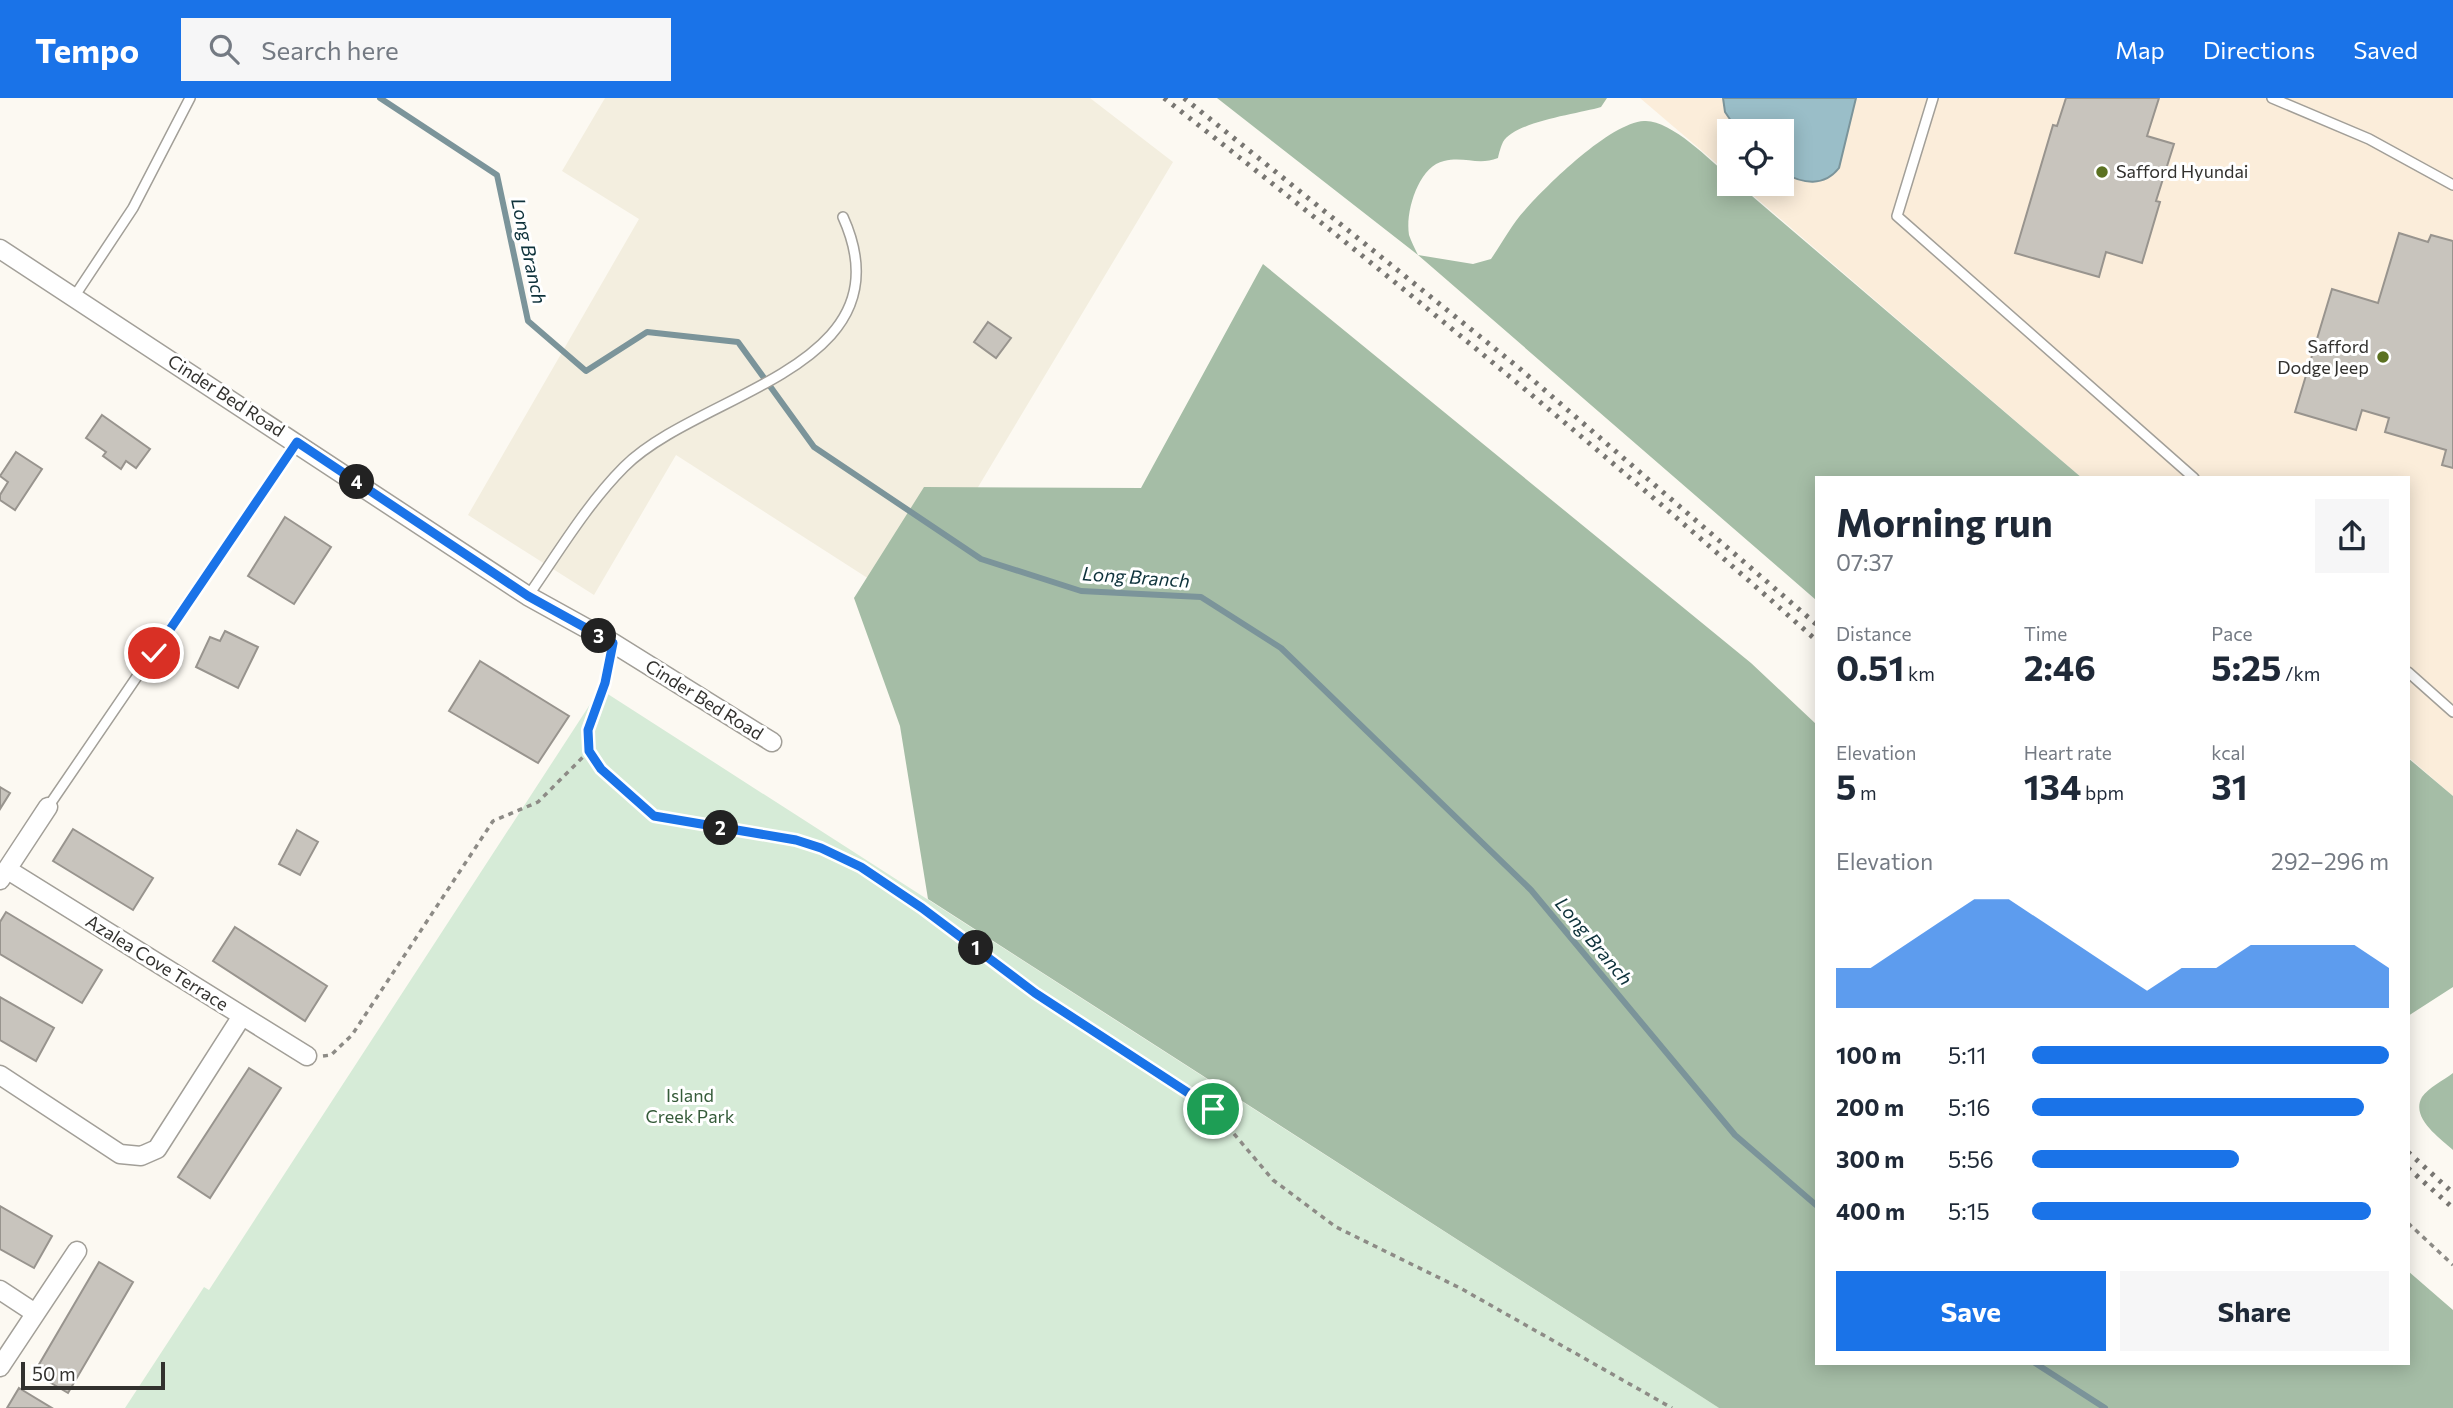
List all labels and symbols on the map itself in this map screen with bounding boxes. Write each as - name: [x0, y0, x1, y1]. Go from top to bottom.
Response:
- place label: Safford Hyundai: [2116, 160, 2248, 182]
- marker: Safford Hyundai: [2094, 164, 2110, 180]
- water label: Long Branch: [507, 196, 552, 306]
- place label: Safford Dodge Jeep: [2277, 335, 2369, 378]
- street label: Cinder Bed Road: [164, 349, 289, 441]
- marker: Safford Dodge Jeep: [2375, 349, 2391, 365]
- pin: 4: [340, 464, 374, 500]
- water label: Long Branch: [1081, 561, 1191, 592]
- pin: 3: [582, 618, 616, 654]
- pin: [124, 623, 184, 683]
- street label: Cinder Bed Road: [642, 654, 768, 744]
- pin: 2: [704, 810, 738, 846]
- water label: Long Branch: [1551, 892, 1638, 989]
- street label: Azalea Cove Terrace: [82, 909, 233, 1015]
- pin: 1: [958, 930, 993, 966]
- pin: [1183, 1079, 1243, 1139]
- park label: Island Creek Park: [645, 1084, 735, 1127]
- scale bar: [21, 1359, 164, 1391]

